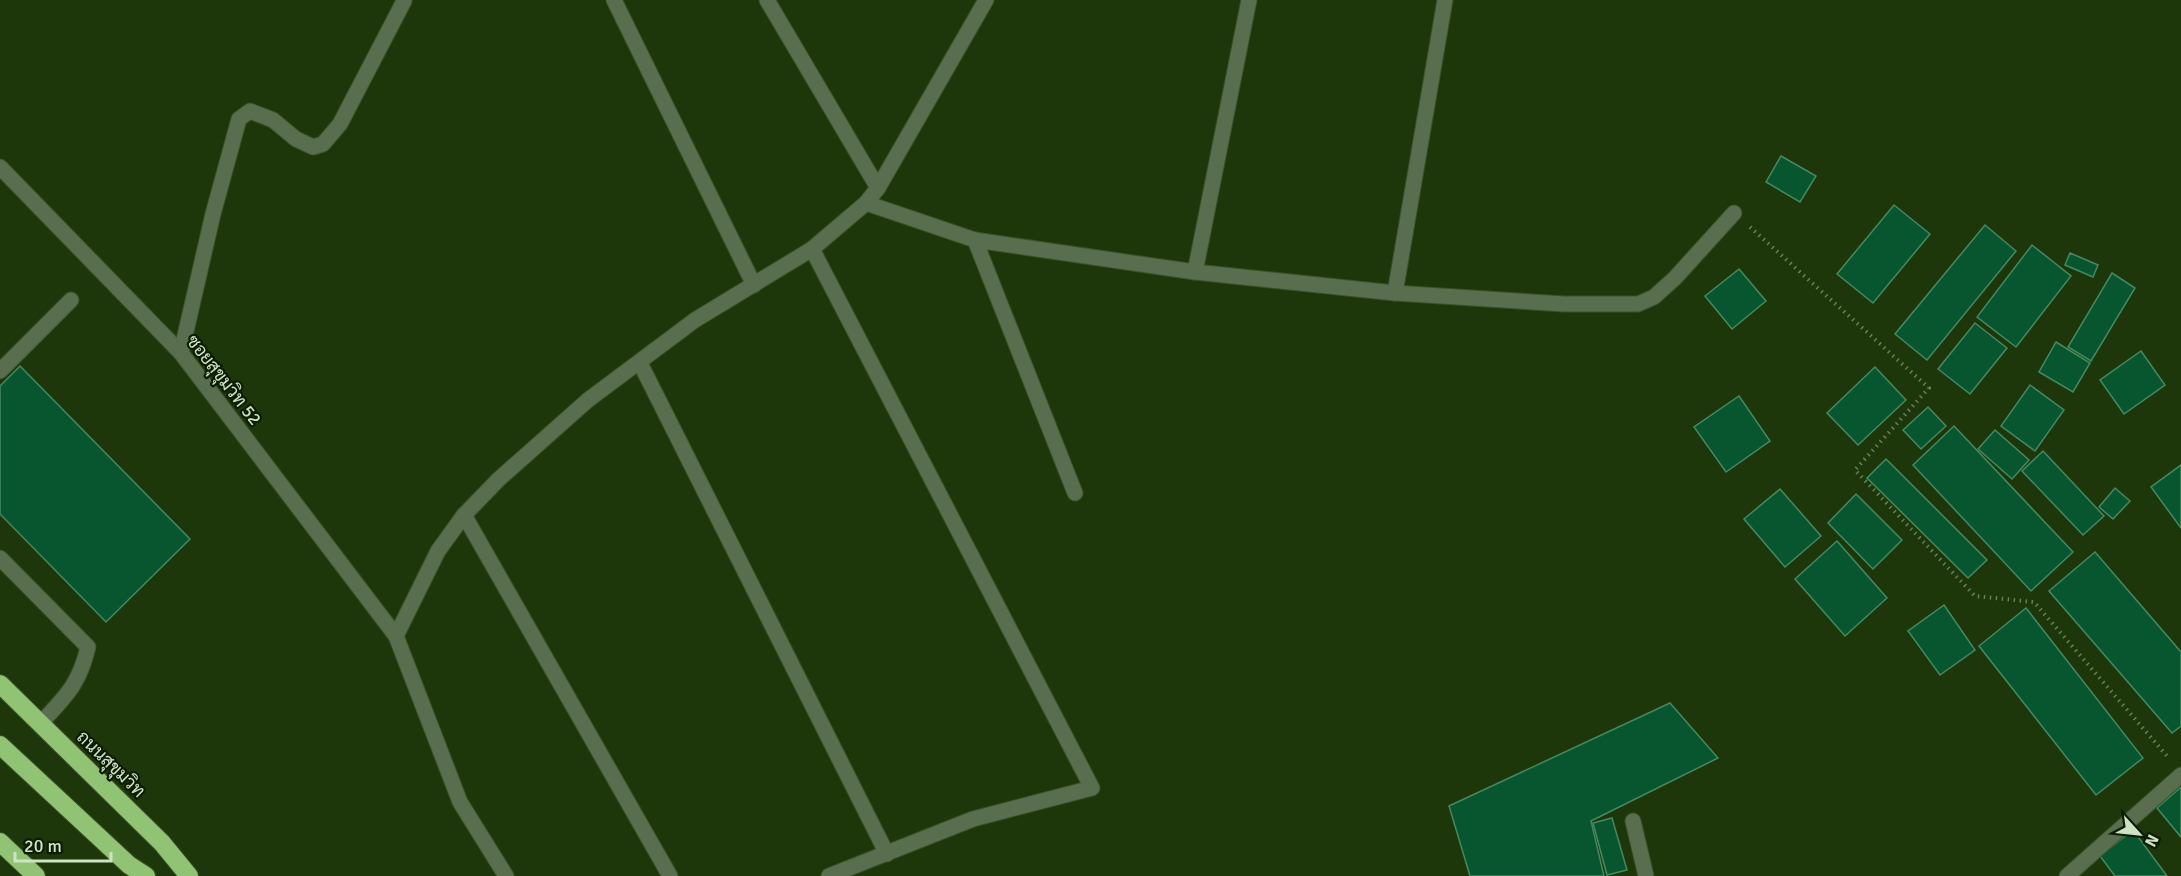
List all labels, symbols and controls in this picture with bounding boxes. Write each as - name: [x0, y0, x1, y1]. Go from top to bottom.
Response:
- street label: ซอยสุขุมวิท 52: [181, 330, 266, 430]
- street label: ถนนสุขุมวิท: [72, 726, 150, 803]
- north arrow: [2109, 804, 2169, 864]
- scale bar: [15, 825, 111, 863]
- text: N: [2140, 831, 2163, 850]
- text: 20 m: [24, 835, 62, 857]

